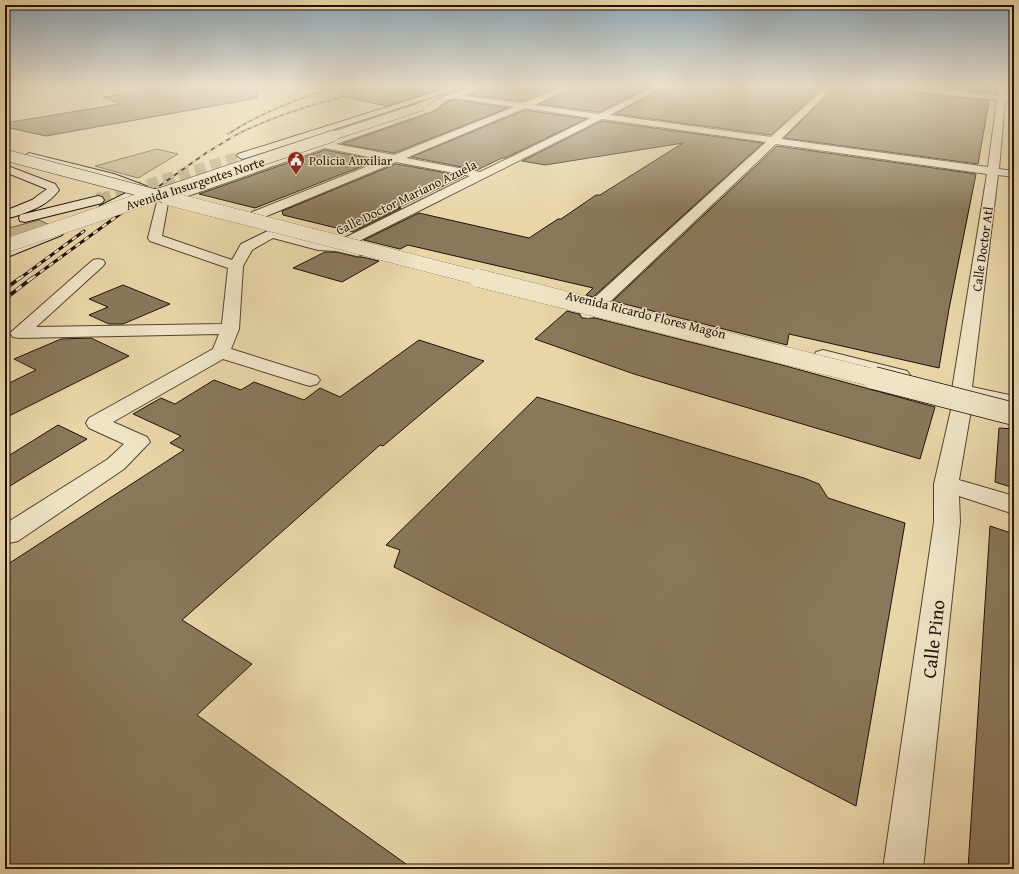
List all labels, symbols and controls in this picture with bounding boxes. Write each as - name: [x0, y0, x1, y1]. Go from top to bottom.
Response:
- public building icon: Policia Auxiliar: [286, 150, 306, 175]
- place label: Policia Auxiliar: [309, 151, 393, 170]
- street label: Avenida Insurgentes Norte: [123, 152, 267, 215]
- street label: Calle Doctor Mariano Azuela: [333, 155, 481, 240]
- street label: Calle Doctor Atl: [967, 205, 998, 293]
- street label: Avenida Ricardo Flores Magón: [564, 285, 729, 344]
- street label: Calle Pino: [914, 598, 952, 680]

